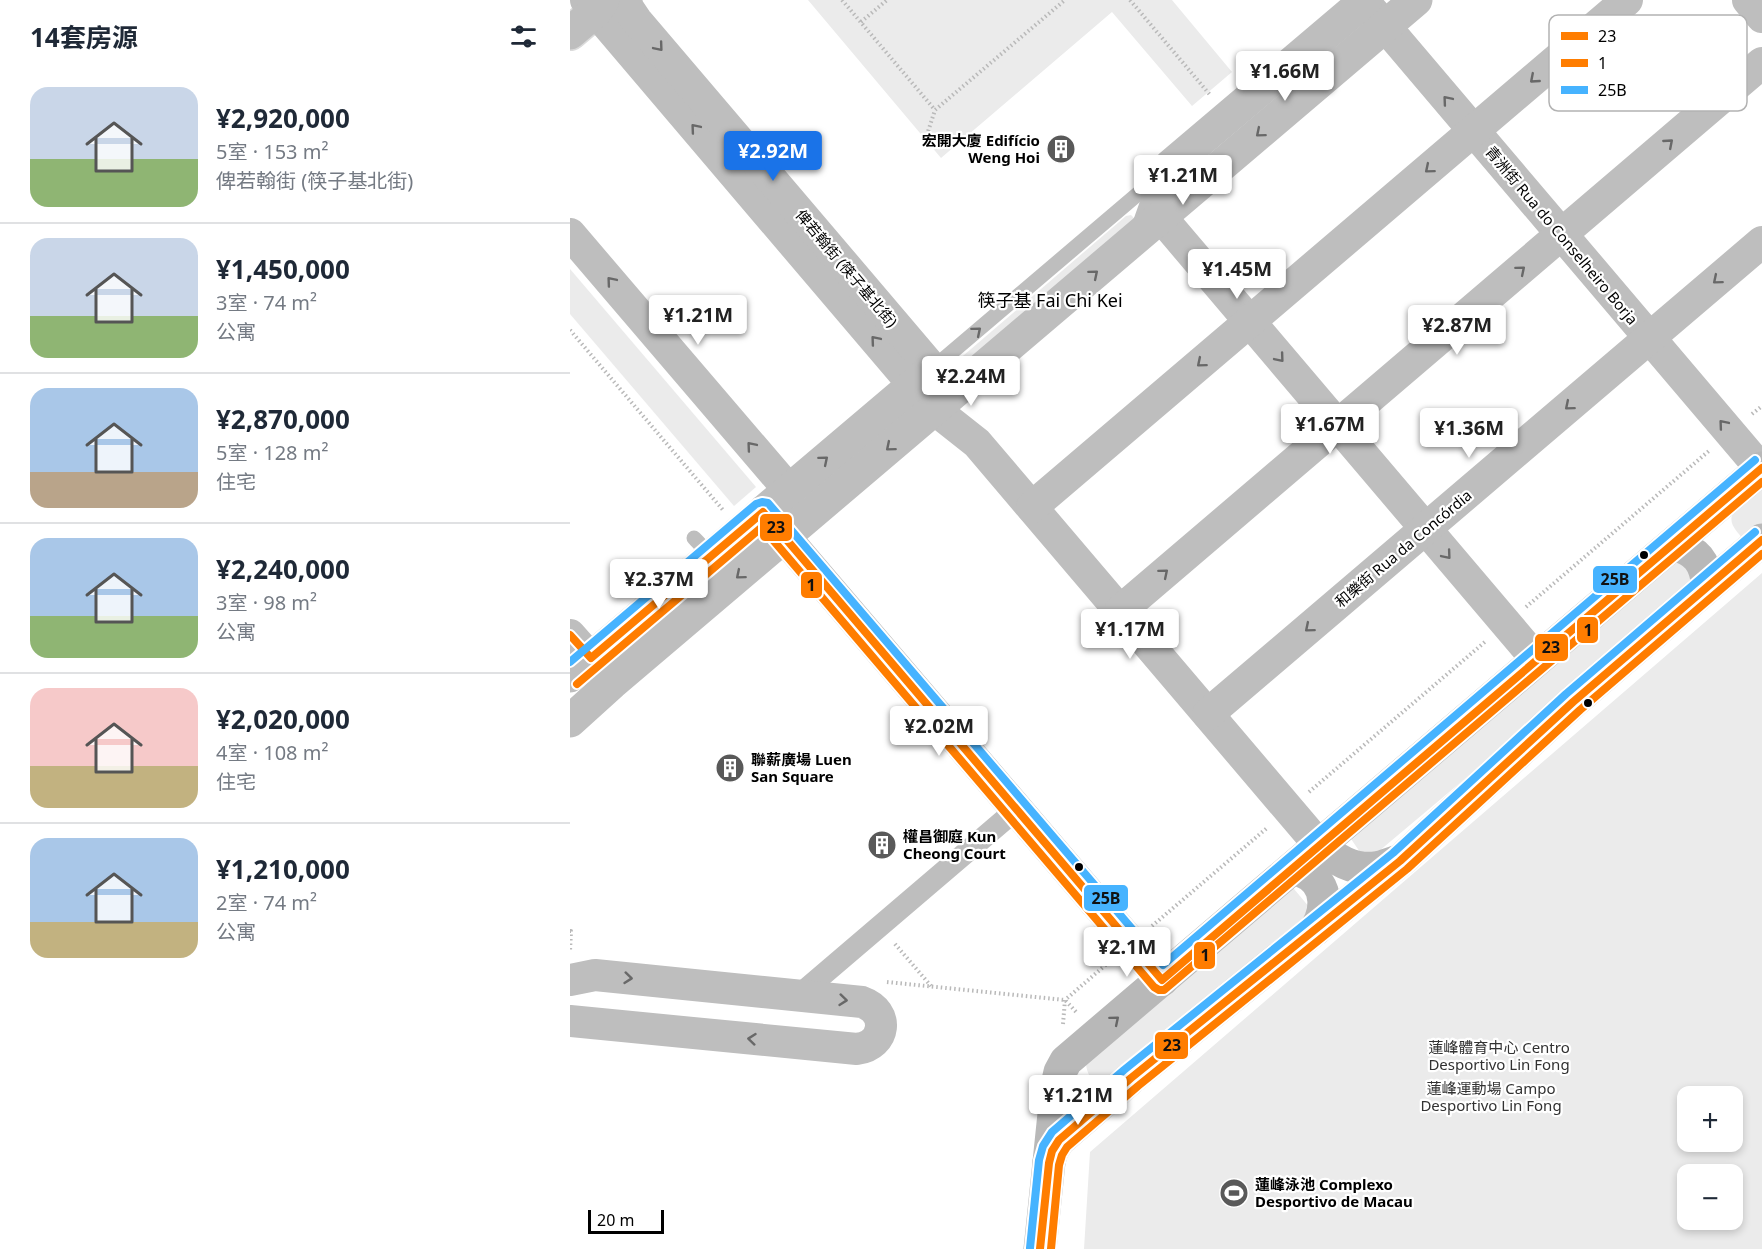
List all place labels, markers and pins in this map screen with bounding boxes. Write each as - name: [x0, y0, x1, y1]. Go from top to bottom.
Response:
- pin: ¥1.66M: [1236, 51, 1334, 102]
- place label: 宏開大廈 Edifício Weng Hoi: [922, 130, 1040, 167]
- pin: ¥2.92M: [724, 131, 822, 182]
- building icon: 宏開大廈 Edifício Weng Hoi: [1045, 133, 1077, 165]
- pin: ¥1.21M: [1134, 155, 1232, 206]
- pin: ¥1.45M: [1188, 249, 1286, 300]
- pin: ¥1.21M: [649, 295, 747, 346]
- pin: ¥2.87M: [1408, 305, 1506, 356]
- pin: ¥2.24M: [922, 356, 1020, 407]
- pin: ¥1.67M: [1281, 404, 1379, 455]
- pin: ¥1.36M: [1420, 408, 1518, 459]
- unlabelled marker: [1638, 549, 1650, 561]
- pin: ¥2.37M: [610, 559, 708, 610]
- pin: ¥1.17M: [1081, 609, 1179, 660]
- unlabelled marker: [1582, 697, 1594, 709]
- pin: ¥2.02M: [890, 706, 988, 757]
- place label: 聯薪廣場 Luen San Square: [751, 749, 852, 786]
- building icon: 聯薪廣場 Luen San Square: [714, 752, 746, 784]
- place label: 權昌御庭 Kun Cheong Court: [903, 826, 1006, 863]
- building icon: 權昌御庭 Kun Cheong Court: [866, 829, 898, 861]
- unlabelled marker: [1073, 861, 1085, 873]
- pin: ¥2.1M: [1085, 927, 1169, 978]
- pin: ¥1.21M: [1029, 1075, 1127, 1126]
- place label: 蓮峰泳池 Complexo Desportivo de Macau: [1255, 1174, 1413, 1211]
- sports icon: 蓮峰泳池 Complexo Desportivo de Macau: [1218, 1177, 1250, 1209]

